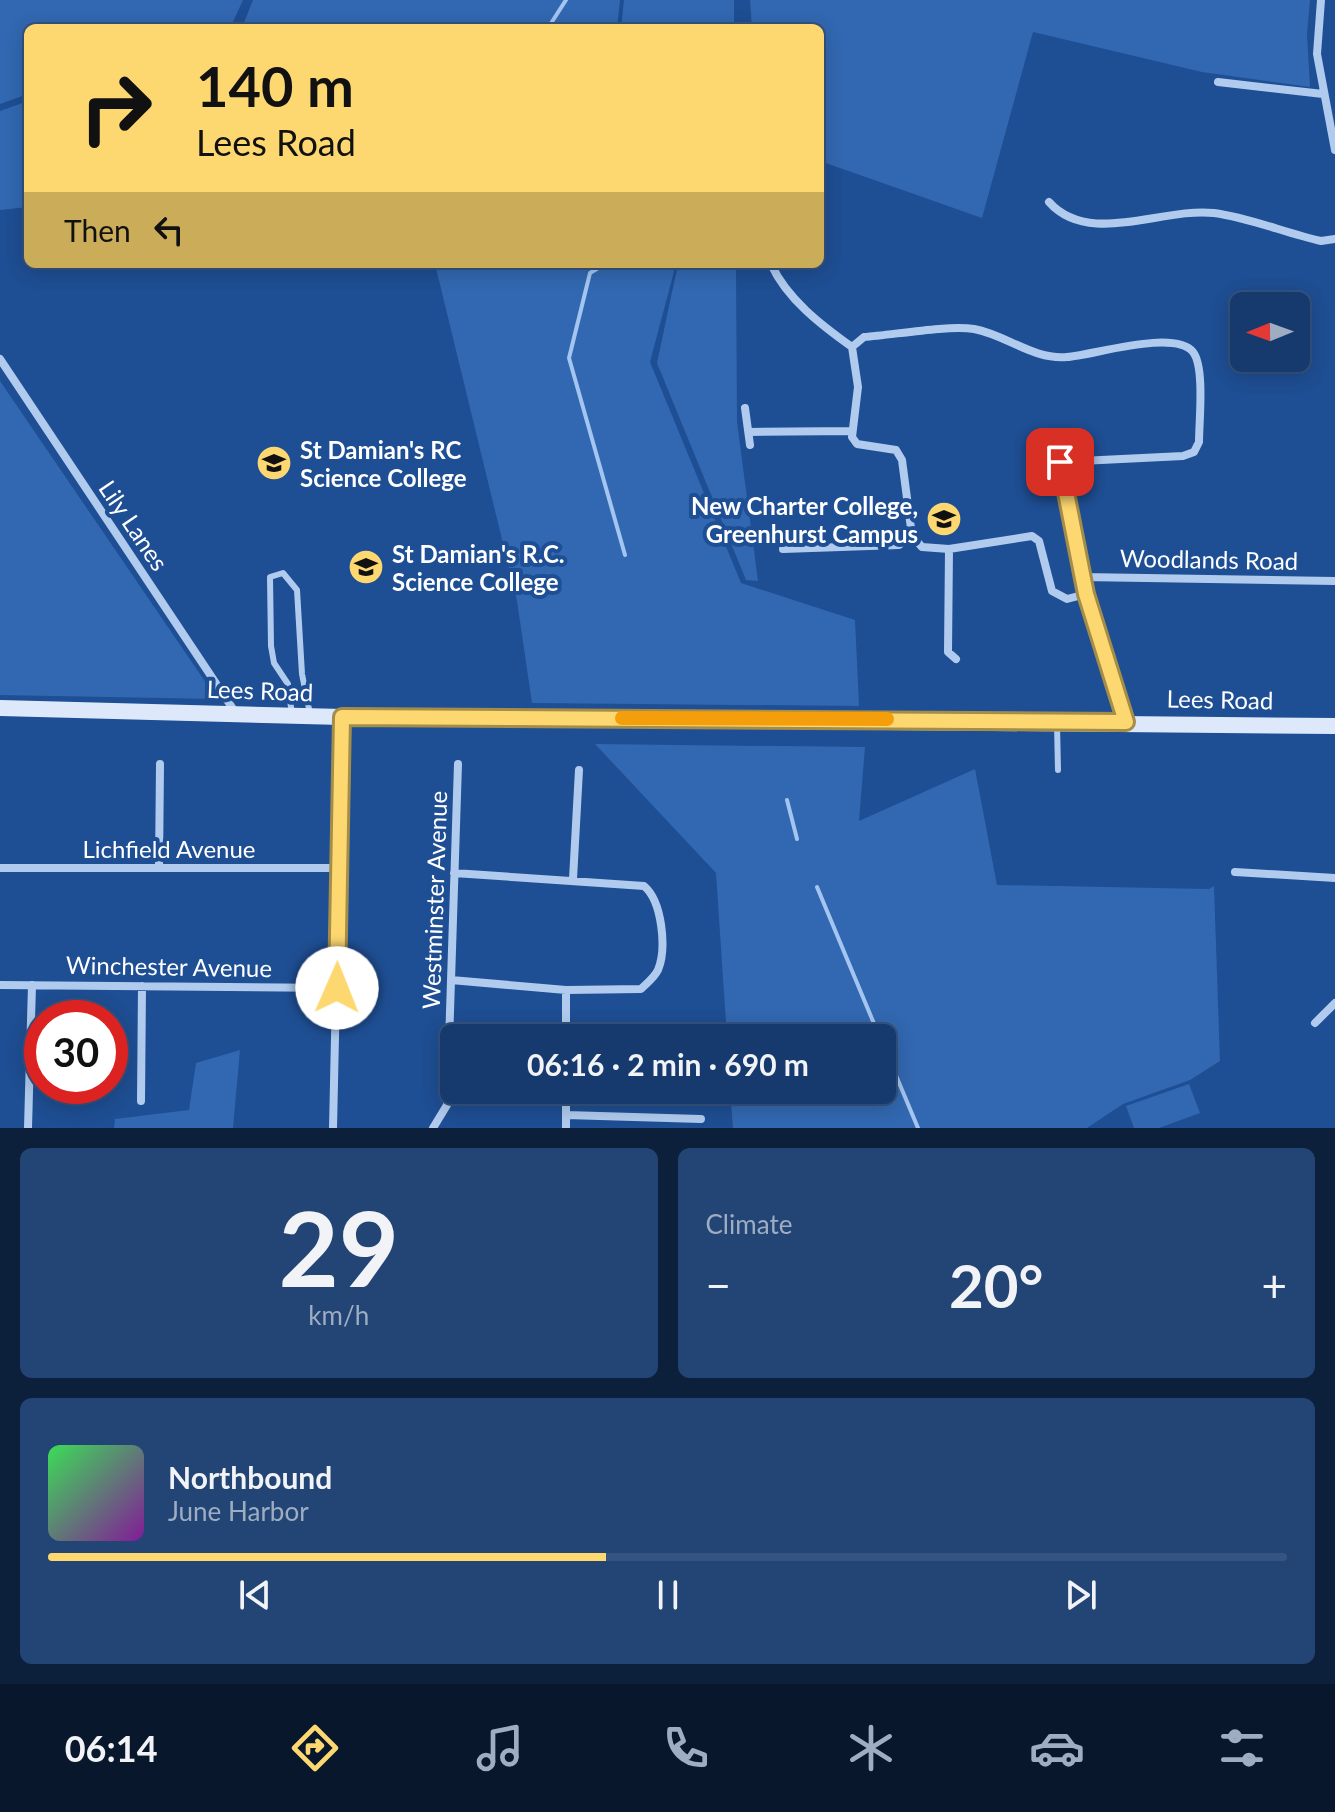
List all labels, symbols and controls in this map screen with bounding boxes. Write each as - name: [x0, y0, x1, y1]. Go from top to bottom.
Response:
- text: 140 m: [196, 52, 354, 119]
- icon: right: [64, 56, 168, 160]
- text: Lees Road: [196, 120, 356, 164]
- icon: left: [147, 208, 191, 252]
- text: Then: [64, 212, 131, 248]
- north arrow: [1230, 292, 1310, 372]
- map controls: [1230, 292, 1310, 372]
- pin: [1026, 428, 1094, 496]
- place label: St Damian's RC Science College: [300, 435, 467, 492]
- icon: arrive: [1038, 440, 1082, 484]
- school or university icon: St Damian's RC Science College: [255, 444, 293, 482]
- street label: Lily Lanes: [93, 474, 175, 576]
- place label: New Charter College, Greenhurst Campus: [691, 491, 918, 548]
- school or university icon: New Charter College, Greenhurst Campus: [925, 500, 963, 538]
- place label: St Damian's R.C. Science College: [392, 539, 565, 596]
- street label: Woodlands Road: [1120, 543, 1298, 575]
- school or university icon: St Damian's R.C. Science College: [347, 548, 385, 586]
- street label: Lees Road: [206, 674, 314, 706]
- street label: Lees Road: [1166, 684, 1274, 714]
- street label: Westminster Avenue: [416, 790, 452, 1010]
- street label: Lichfield Avenue: [82, 834, 256, 863]
- position arrow: [295, 946, 379, 1030]
- street label: Winchester Avenue: [66, 950, 272, 982]
- speed limit sign: 30: [24, 1000, 128, 1104]
- text: 06:16 · 2 min · 690 m: [527, 1046, 809, 1082]
- text: 29: [278, 1184, 399, 1309]
- text: Climate: [706, 1208, 792, 1240]
- text: 20°: [949, 1249, 1044, 1321]
- text: −: [706, 1259, 731, 1311]
- text: +: [1261, 1259, 1287, 1311]
- text: km/h: [308, 1299, 369, 1331]
- text: Northbound: [168, 1459, 332, 1495]
- text: June Harbor: [168, 1495, 309, 1527]
- icon: previous: [233, 1573, 277, 1617]
- icon: pause: [646, 1573, 690, 1617]
- icon: next: [1059, 1573, 1103, 1617]
- icon: directions: [287, 1720, 343, 1776]
- icon: music: [472, 1720, 528, 1776]
- icon: phone: [658, 1720, 714, 1776]
- icon: climate: [843, 1720, 899, 1776]
- icon: car: [1029, 1720, 1085, 1776]
- icon: filters: [1214, 1720, 1270, 1776]
- text: 06:14: [65, 1726, 158, 1770]

